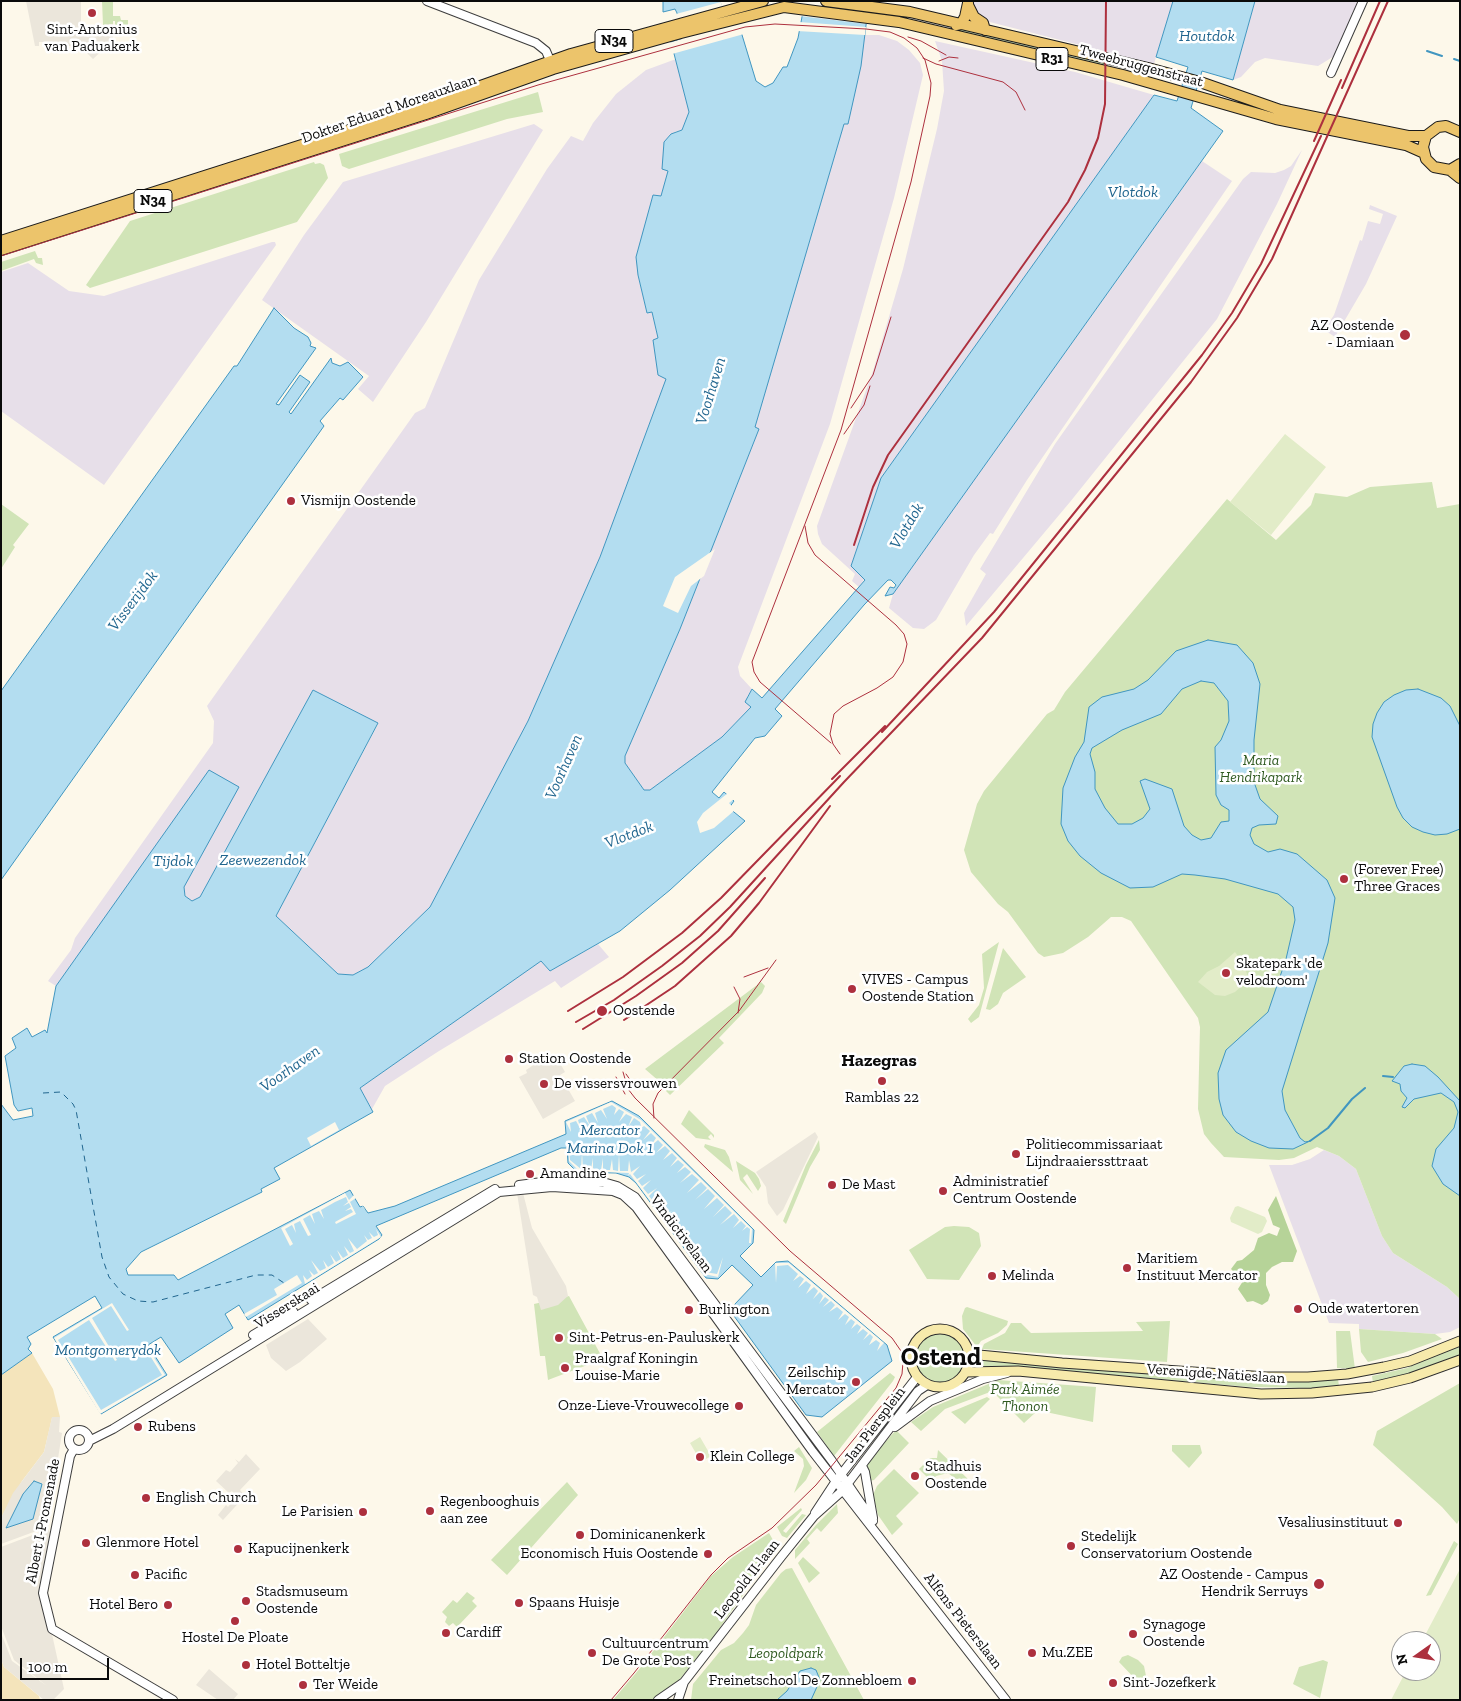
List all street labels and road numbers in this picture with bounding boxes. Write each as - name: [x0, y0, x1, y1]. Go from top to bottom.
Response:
- road number: N34: [595, 29, 633, 52]
- street label: Tweebruggenstraat: [1077, 41, 1205, 91]
- road number: R31: [1036, 48, 1068, 70]
- street label: Dokter Eduard Moreauxlaan: [299, 71, 479, 147]
- road number: N34: [134, 190, 172, 212]
- street label: Vindictivelaan: [646, 1192, 716, 1276]
- street label: Visserskaai: [251, 1279, 323, 1333]
- street label: Verenigde-Natieslaan: [1146, 1360, 1286, 1388]
- street label: Jan Piersplein: [841, 1383, 909, 1467]
- street label: Albert I-Promenade: [22, 1457, 64, 1585]
- street label: Leopold II-laan: [710, 1536, 784, 1622]
- street label: Alfons Pieterslaan: [920, 1569, 1006, 1673]

